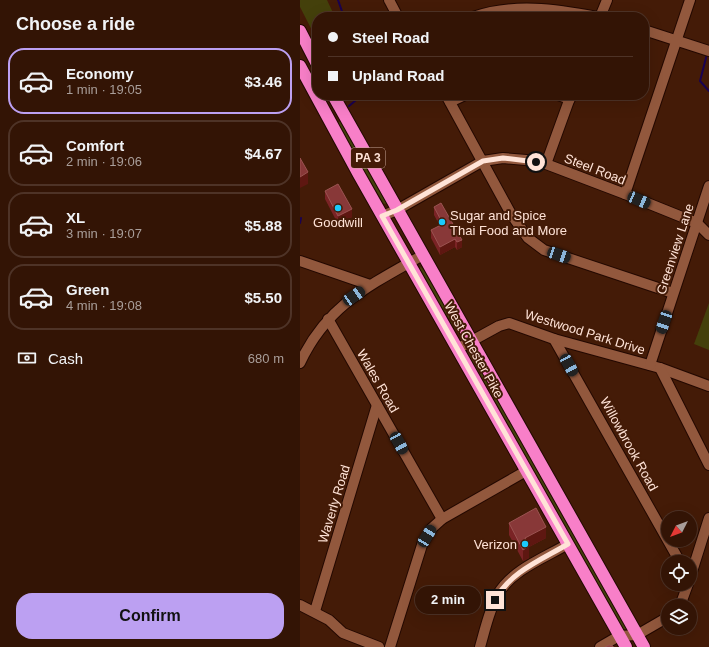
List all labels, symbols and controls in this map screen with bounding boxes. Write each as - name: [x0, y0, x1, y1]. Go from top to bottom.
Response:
- text: Choose a ride: [16, 14, 135, 34]
- text: Steel Road: [352, 29, 430, 46]
- icon: car: [18, 63, 54, 99]
- text: Economy: [66, 65, 134, 82]
- text: Upland Road: [352, 67, 445, 84]
- text: $3.46: [244, 73, 282, 90]
- text: 1 min · 19:05: [66, 82, 142, 97]
- icon: car: [18, 135, 54, 171]
- text: Comfort: [66, 137, 124, 154]
- text: $4.67: [244, 145, 282, 162]
- road number: PA 3: [351, 148, 385, 168]
- street label: Steel Road: [562, 150, 628, 188]
- route start: [527, 153, 545, 171]
- text: 2 min · 19:06: [66, 154, 142, 169]
- car: [626, 190, 652, 210]
- street label: Greenview Lane: [653, 202, 697, 296]
- marker: Goodwill: [333, 203, 343, 213]
- icon: car: [18, 207, 54, 243]
- place label: Sugar and Spice Thai Food and More: [450, 208, 567, 238]
- text: XL: [66, 209, 85, 226]
- place label: Goodwill: [313, 215, 363, 230]
- text: $5.88: [244, 217, 282, 234]
- marker: Sugar and Spice Thai Food and More: [437, 217, 447, 227]
- text: 3 min · 19:07: [66, 226, 142, 241]
- car: [546, 245, 572, 265]
- icon: car: [18, 279, 54, 315]
- text: Green: [66, 281, 109, 298]
- car: [341, 284, 367, 308]
- text: $5.50: [244, 289, 282, 306]
- text: 4 min · 19:08: [66, 298, 142, 313]
- street label: West Chester Pike: [441, 299, 507, 401]
- street label: Westwood Park Drive: [523, 307, 647, 357]
- car: [655, 309, 673, 335]
- icon: cash: [16, 347, 38, 369]
- street label: Wales Road: [354, 347, 402, 415]
- text: Cash: [48, 350, 83, 367]
- text: 680 m: [248, 351, 284, 366]
- car: [558, 352, 580, 378]
- street label: Willowbrook Road: [597, 395, 661, 493]
- car: [388, 430, 410, 456]
- street label: Waverly Road: [315, 463, 353, 545]
- north arrow: [661, 511, 697, 547]
- map controls: [661, 511, 697, 635]
- car: [416, 523, 438, 549]
- place label: Verizon: [474, 537, 517, 552]
- marker: Verizon: [520, 539, 530, 549]
- button: locate: [661, 555, 697, 591]
- callout: 2 min: [415, 586, 481, 614]
- route end: [486, 591, 504, 609]
- text: 2 min: [431, 592, 465, 607]
- button: Confirm: [16, 593, 284, 639]
- button: layers: [661, 599, 697, 635]

